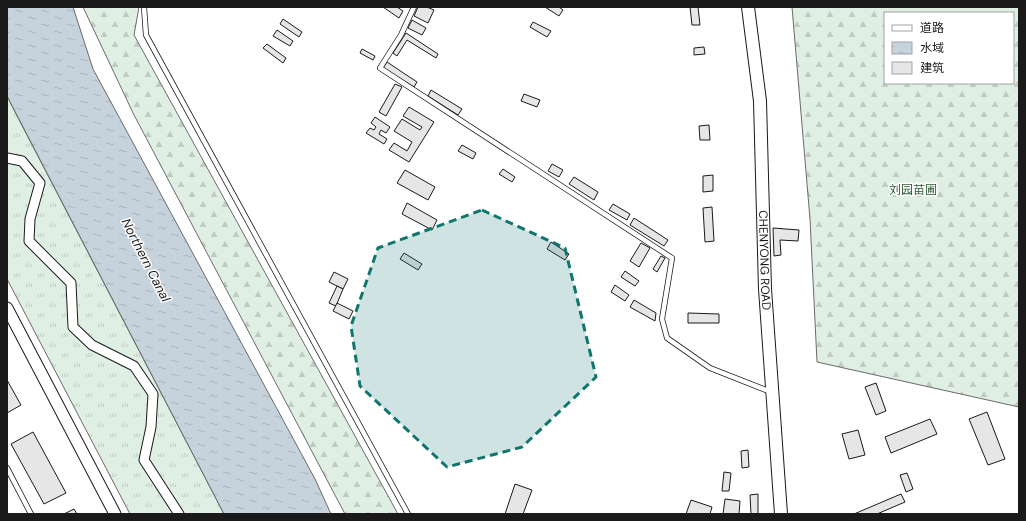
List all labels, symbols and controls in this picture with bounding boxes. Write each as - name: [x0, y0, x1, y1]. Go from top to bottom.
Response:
- legend: [884, 12, 1014, 84]
- text: 道路: [920, 20, 944, 36]
- text: 水域: [920, 40, 944, 56]
- text: 建筑: [920, 60, 944, 76]
- park label: 刘园苗圃: [889, 182, 937, 198]
- street label: CHENYONG ROAD: [755, 210, 774, 311]
- water label: Northern Canal: [118, 215, 175, 306]

